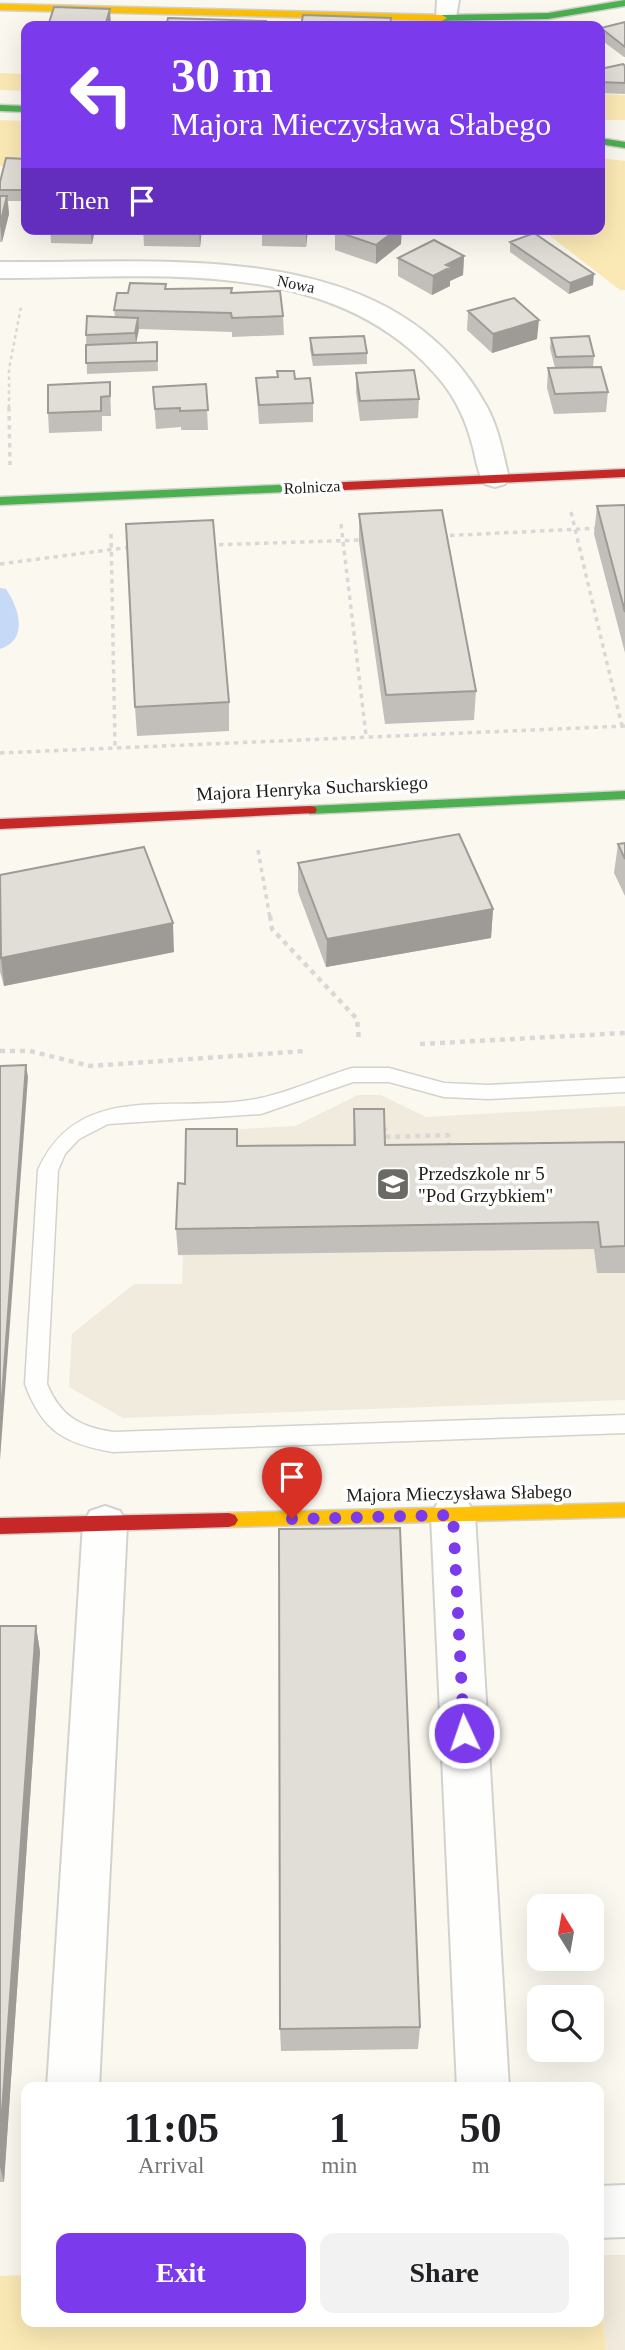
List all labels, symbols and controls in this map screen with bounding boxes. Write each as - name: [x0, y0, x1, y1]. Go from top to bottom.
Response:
- text: 30 m: [171, 48, 273, 103]
- icon: left: [56, 49, 147, 140]
- text: Majora Mieczysława Słabego: [171, 106, 551, 142]
- icon: arrive: [123, 182, 161, 220]
- text: Then: [56, 186, 109, 215]
- street label: Nowa: [276, 272, 316, 296]
- street label: Rolnicza: [283, 477, 341, 497]
- street label: Majora Henryka Sucharskiego: [196, 771, 428, 805]
- place label: Przedszkole nr 5 "Pod Grzybkiem": [418, 1163, 553, 1206]
- school or university icon: Przedszkole nr 5 "Pod Grzybkiem": [374, 1165, 412, 1203]
- pin: [262, 1447, 322, 1519]
- icon: arrive: [273, 1458, 311, 1496]
- street label: Majora Mieczysława Słabego: [346, 1481, 572, 1505]
- position arrow: [427, 1696, 501, 1770]
- north arrow: [527, 1894, 604, 1970]
- map controls: [527, 1894, 604, 2062]
- button: search: [527, 1985, 604, 2062]
- text: 11:05: [123, 2105, 219, 2151]
- text: 1: [329, 2105, 350, 2151]
- text: 50: [460, 2105, 502, 2151]
- text: Arrival: [138, 2153, 204, 2178]
- text: min: [321, 2153, 357, 2178]
- text: m: [472, 2153, 490, 2178]
- button: Exit: [56, 2233, 306, 2313]
- button: Share: [320, 2233, 569, 2313]

